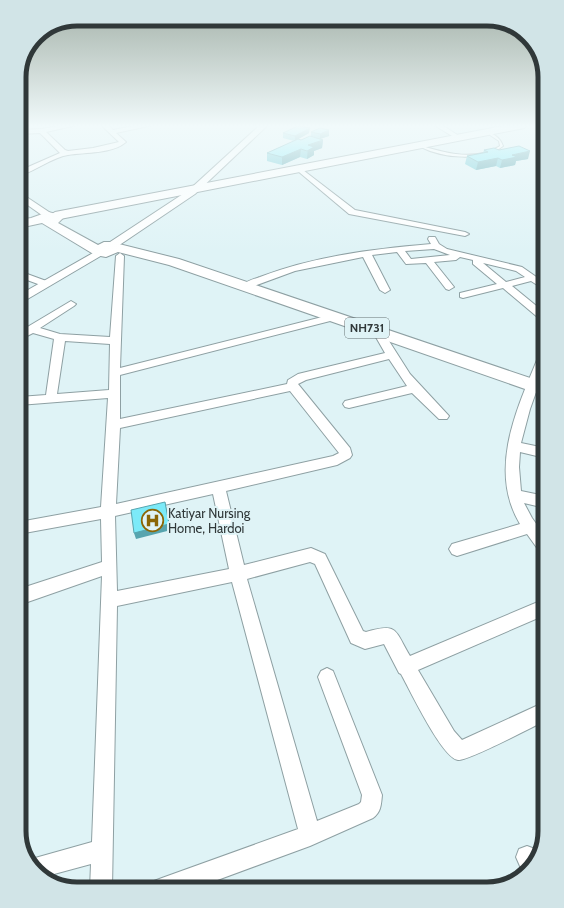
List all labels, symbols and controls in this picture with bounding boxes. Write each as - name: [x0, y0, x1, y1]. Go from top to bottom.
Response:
- road number: NH731: [345, 318, 389, 338]
- place label: Katiyar Nursing Home, Hardoi: [168, 505, 251, 536]
- hospital icon: Katiyar Nursing Home, Hardoi: [139, 507, 165, 533]

